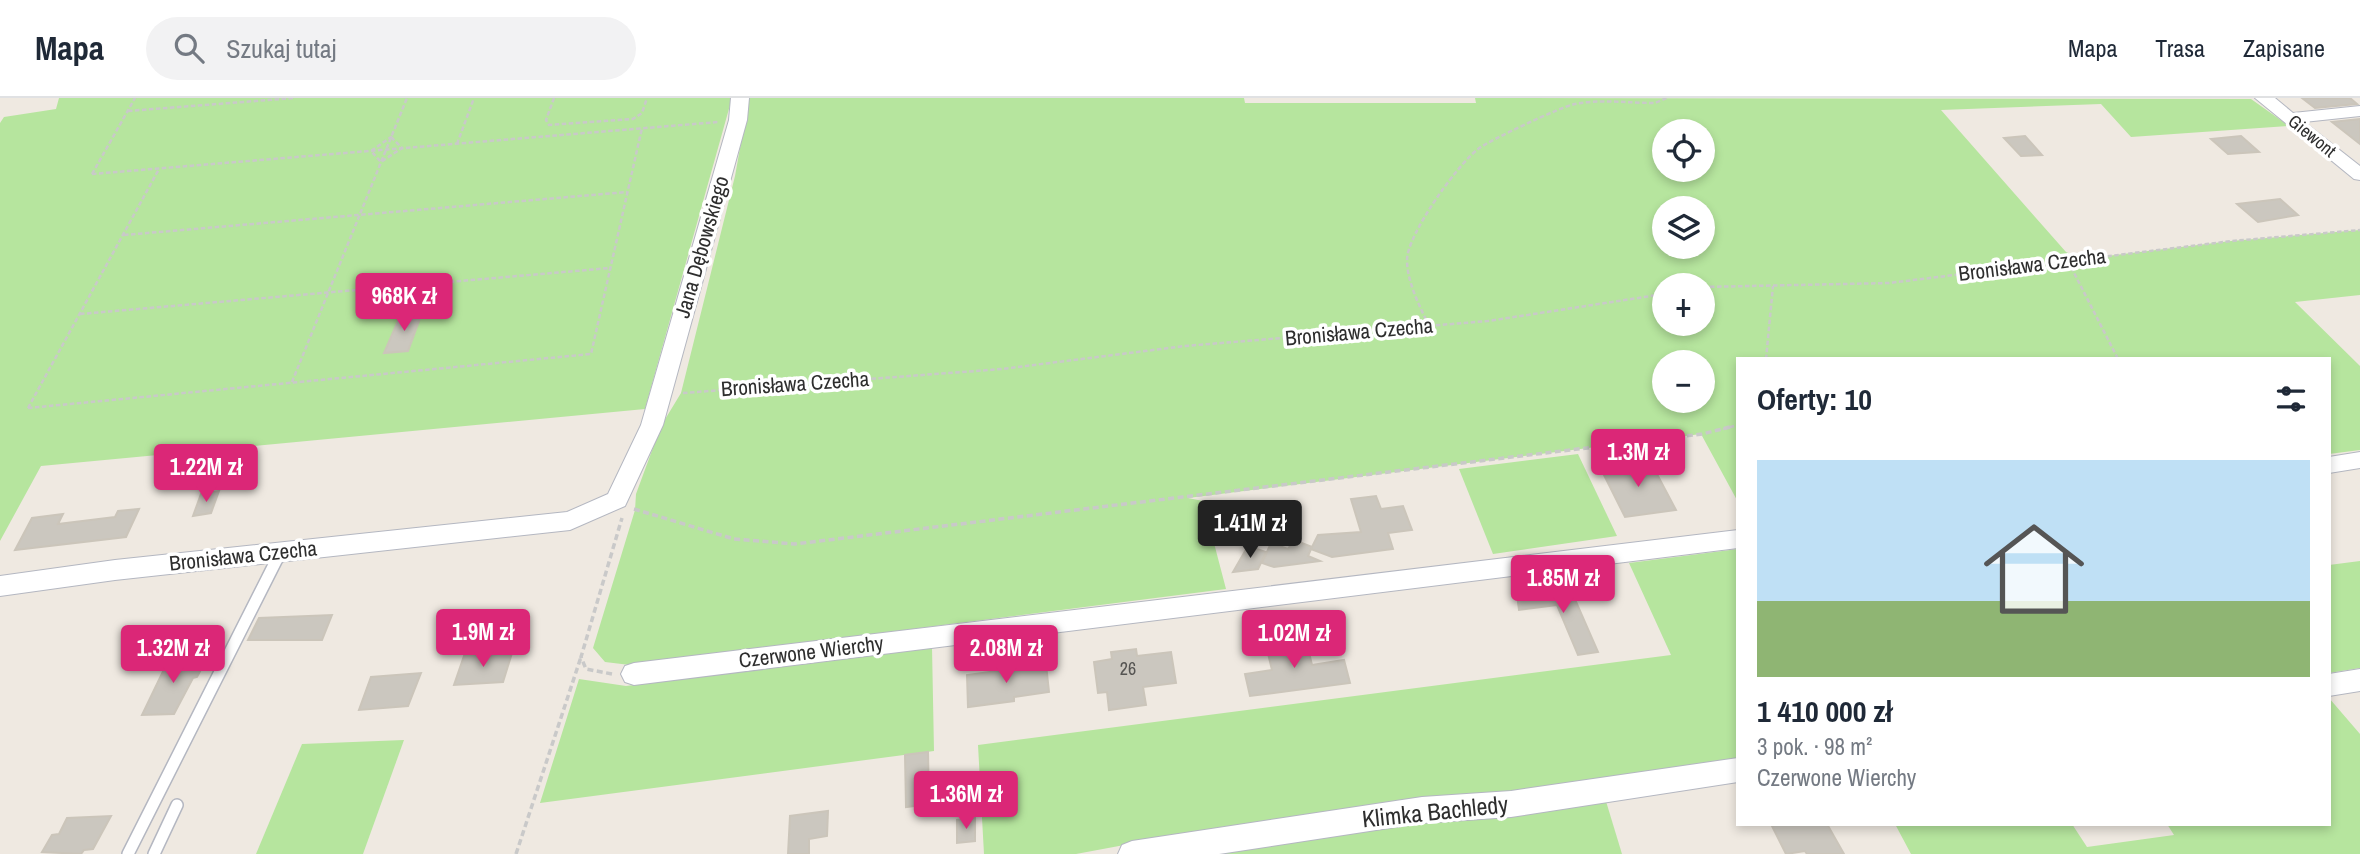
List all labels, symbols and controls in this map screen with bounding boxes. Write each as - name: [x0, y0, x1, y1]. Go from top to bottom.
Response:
- search box: [146, 17, 636, 80]
- text: Mapa: [35, 26, 104, 70]
- icon: search: [170, 29, 208, 67]
- text: Szukaj tutaj: [226, 31, 336, 66]
- text: Mapa: [2068, 32, 2117, 64]
- text: Trasa: [2155, 32, 2205, 64]
- text: Zapisane: [2243, 32, 2325, 64]
- street label: Giewont: [2283, 109, 2342, 163]
- map controls: [1652, 119, 1715, 413]
- button: locate: [1652, 119, 1715, 182]
- street label: Jana Dębowskiego: [667, 172, 736, 321]
- button: layers: [1652, 196, 1715, 259]
- street label: Bronisława Czecha: [1957, 241, 2108, 288]
- button: +: [1652, 273, 1715, 336]
- pin: 968K zł: [339, 274, 469, 333]
- text: 968K zł: [372, 280, 437, 311]
- street label: Bronisława Czecha: [1284, 311, 1435, 352]
- button: −: [1652, 350, 1715, 413]
- street label: Bronisława Czecha: [720, 364, 870, 403]
- text: Oferty: 10: [1757, 379, 1872, 419]
- icon: filters: [2272, 380, 2310, 418]
- pin: 1.3M zł: [1573, 430, 1703, 489]
- text: 1.3M zł: [1607, 436, 1669, 467]
- pin: 1.22M zł: [134, 444, 278, 504]
- text: 1.22M zł: [170, 451, 242, 482]
- pin: 1.41M zł: [1178, 500, 1322, 560]
- icon: home: [1971, 506, 2097, 632]
- text: 1.41M zł: [1214, 507, 1286, 538]
- street label: Bronisława Czecha: [168, 533, 319, 578]
- pin: 1.85M zł: [1491, 556, 1635, 615]
- text: 1.85M zł: [1527, 562, 1599, 593]
- pin: 1.9M zł: [418, 610, 548, 669]
- pin: 1.02M zł: [1222, 610, 1366, 670]
- text: 1.9M zł: [452, 616, 514, 647]
- text: 1.02M zł: [1258, 617, 1330, 648]
- pin: 1.32M zł: [101, 626, 245, 685]
- pin: 2.08M zł: [934, 626, 1078, 685]
- street label: Czerwone Wierchy: [737, 628, 885, 675]
- text: 1.32M zł: [137, 632, 209, 663]
- text: 2.08M zł: [970, 632, 1042, 663]
- house number: 26: [1120, 656, 1136, 681]
- text: 1 410 000 zł: [1757, 691, 1892, 731]
- text: 3 pok. · 98 m²: [1757, 731, 1872, 762]
- text: Czerwone Wierchy: [1757, 762, 1916, 793]
- pin: 1.36M zł: [894, 772, 1038, 831]
- text: 1.36M zł: [930, 778, 1002, 809]
- street label: Klimka Bachledy: [1360, 787, 1510, 835]

